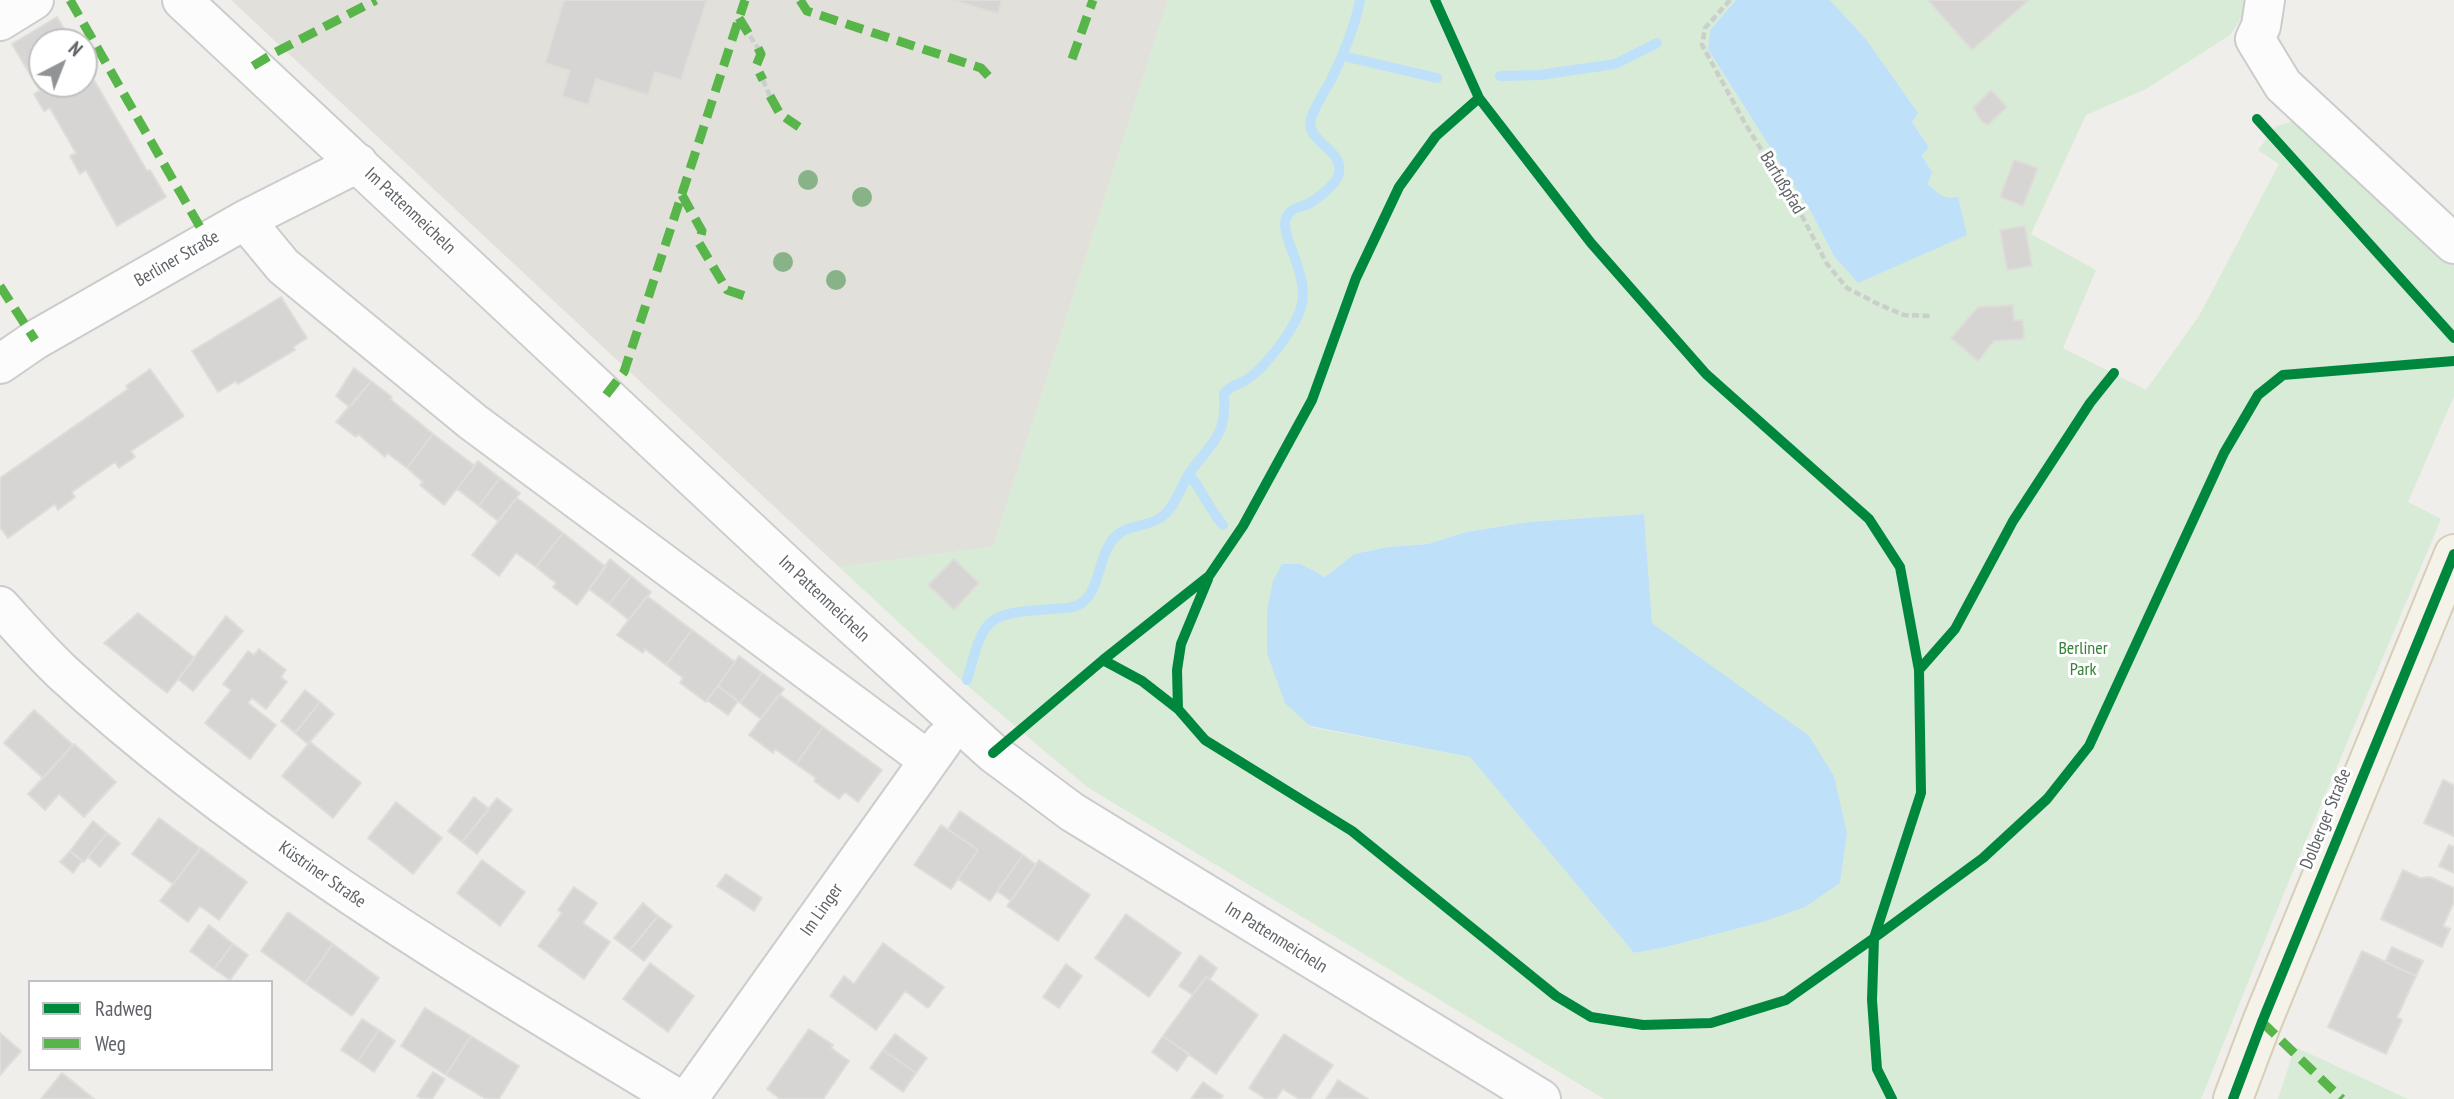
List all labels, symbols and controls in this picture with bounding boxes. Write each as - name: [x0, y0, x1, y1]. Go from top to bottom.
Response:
- north arrow: [28, 28, 98, 98]
- text: N: [64, 37, 88, 61]
- street label: Barfußpfad: [1755, 148, 1809, 218]
- street label: Im Pattenmeicheln: [360, 163, 460, 259]
- street label: Berliner Straße: [131, 226, 223, 292]
- street label: Im Pattenmeicheln: [774, 551, 874, 647]
- park label: Berliner Park: [2058, 638, 2108, 680]
- street label: Dolberger Straße: [2296, 766, 2356, 872]
- street label: Küstriner Straße: [274, 837, 370, 913]
- street label: Im Linger: [796, 880, 848, 940]
- street label: Im Pattenmeicheln: [1221, 898, 1331, 978]
- legend: [28, 980, 273, 1071]
- text: Radweg: [95, 995, 152, 1022]
- text: Weg: [95, 1030, 126, 1057]

